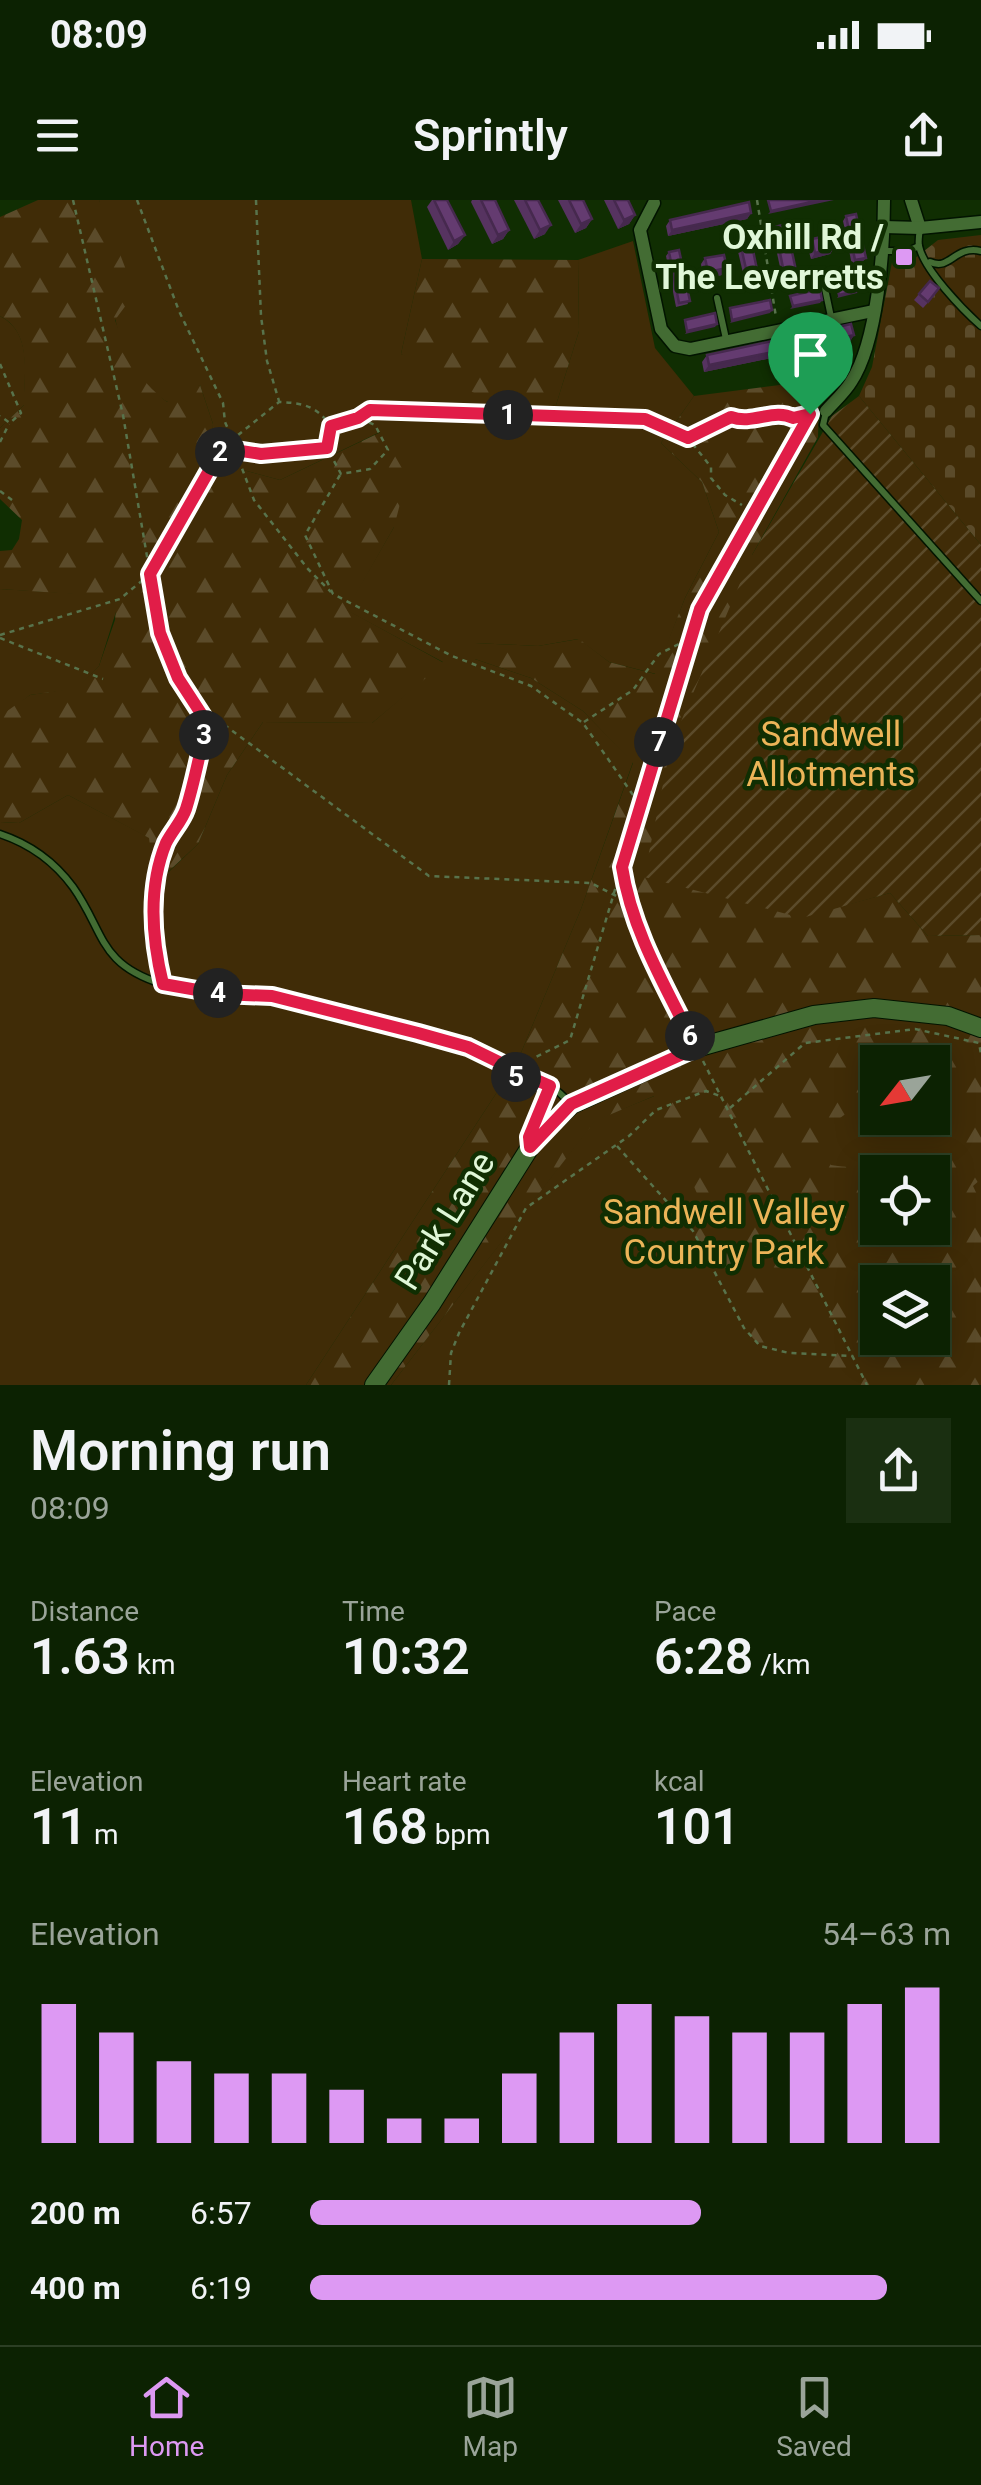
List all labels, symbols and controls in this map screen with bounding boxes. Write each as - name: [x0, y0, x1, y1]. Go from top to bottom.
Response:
- text: 08:09: [50, 13, 148, 57]
- icon: menu: [30, 108, 85, 163]
- icon: share: [896, 108, 951, 163]
- text: Sprintly: [413, 109, 568, 162]
- place label: Oxhill Rd / The Leverretts: [655, 217, 884, 298]
- marker: Oxhill Rd / The Leverretts: [893, 246, 915, 268]
- pin: [768, 312, 853, 415]
- icon: arrive: [783, 327, 838, 382]
- pin: 1: [483, 390, 533, 440]
- text: 1: [500, 398, 516, 431]
- pin: 2: [195, 427, 245, 477]
- text: 2: [212, 435, 228, 468]
- pin: 3: [179, 710, 229, 760]
- park label: Sandwell Allotments: [746, 714, 916, 795]
- pin: 7: [634, 717, 684, 767]
- text: 3: [196, 718, 212, 751]
- text: 7: [651, 725, 667, 758]
- pin: 4: [193, 968, 243, 1018]
- text: 4: [210, 976, 226, 1009]
- pin: 6: [665, 1011, 715, 1061]
- text: 6: [682, 1019, 698, 1052]
- north arrow: [860, 1045, 950, 1135]
- map controls: [860, 1045, 950, 1355]
- pin: 5: [491, 1052, 541, 1102]
- text: 5: [508, 1060, 524, 1093]
- street label: Park Lane: [387, 1144, 503, 1298]
- button: locate: [860, 1155, 950, 1245]
- park label: Sandwell Valley Country Park: [603, 1192, 845, 1273]
- button: layers: [860, 1265, 950, 1355]
- button: share: [846, 1418, 951, 1523]
- text: Morning run: [30, 1419, 331, 1483]
- text: 08:09: [30, 1489, 110, 1527]
- text: Distance: [30, 1595, 139, 1628]
- text: Time: [342, 1595, 405, 1628]
- text: Pace: [654, 1595, 716, 1628]
- text: 1.63: [30, 1628, 130, 1686]
- text: 10:32: [342, 1628, 470, 1686]
- text: 6:28: [654, 1628, 753, 1686]
- text: km: [130, 1648, 176, 1681]
- text: /km: [753, 1648, 811, 1681]
- text: Elevation: [30, 1765, 143, 1798]
- text: Heart rate: [342, 1765, 467, 1798]
- text: kcal: [654, 1765, 705, 1798]
- text: 11: [30, 1798, 87, 1856]
- text: 168: [342, 1798, 428, 1856]
- text: 101: [654, 1798, 740, 1856]
- text: m: [87, 1818, 119, 1851]
- text: bpm: [428, 1818, 491, 1851]
- text: Elevation: [30, 1915, 160, 1953]
- text: 54–63 m: [822, 1915, 951, 1953]
- text: 200 m: [30, 2194, 121, 2232]
- text: 6:57: [190, 2194, 252, 2232]
- text: 400 m: [30, 2269, 121, 2307]
- text: 6:19: [190, 2269, 252, 2307]
- tab: Home: [129, 2370, 204, 2463]
- tab: Map: [463, 2370, 518, 2463]
- tab: Saved: [776, 2370, 852, 2463]

